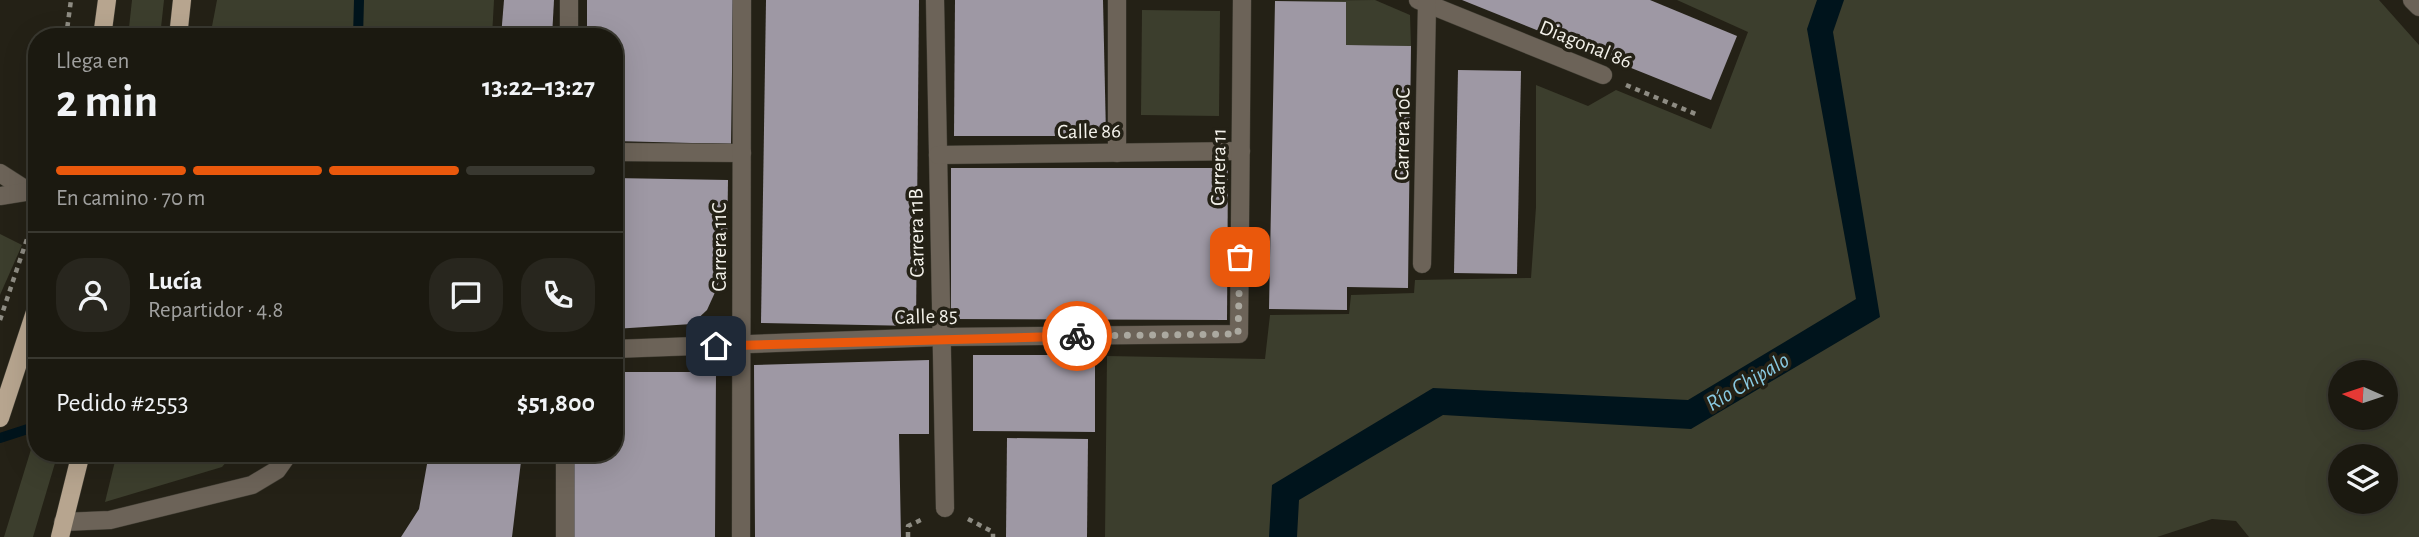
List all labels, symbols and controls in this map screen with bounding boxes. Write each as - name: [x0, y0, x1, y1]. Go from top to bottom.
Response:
- street label: Diagonal 86: [1537, 16, 1635, 72]
- text: Llega en: [56, 50, 129, 73]
- text: 13:22–13:27: [482, 74, 595, 100]
- text: 2 min: [56, 79, 158, 125]
- street label: Carrera 10C: [1391, 87, 1414, 180]
- street label: Calle 86: [1057, 120, 1121, 143]
- street label: Carrera 11: [1207, 128, 1230, 206]
- text: En camino · 70 m: [56, 187, 205, 210]
- street label: Carrera 11B: [905, 188, 928, 278]
- street label: Carrera 11C: [709, 203, 730, 291]
- pin: [1210, 227, 1270, 287]
- icon: bag: [1221, 238, 1259, 276]
- button: person: [56, 258, 130, 332]
- button: chat: [429, 258, 503, 332]
- button: phone: [521, 258, 595, 332]
- text: Lucía: [148, 268, 202, 294]
- text: Repartidor · 4.8: [148, 299, 283, 322]
- courier: [1042, 301, 1112, 371]
- street label: Calle 85: [894, 305, 958, 328]
- pin: [686, 316, 746, 376]
- icon: bike: [1058, 317, 1096, 355]
- icon: home: [697, 327, 735, 365]
- water label: Río Chipalo: [1702, 349, 1793, 416]
- north arrow: [2328, 360, 2398, 430]
- map controls: [2328, 360, 2398, 514]
- text: Pedido #2553: [56, 390, 188, 416]
- text: $51,800: [517, 390, 595, 416]
- button: layers: [2328, 444, 2398, 514]

